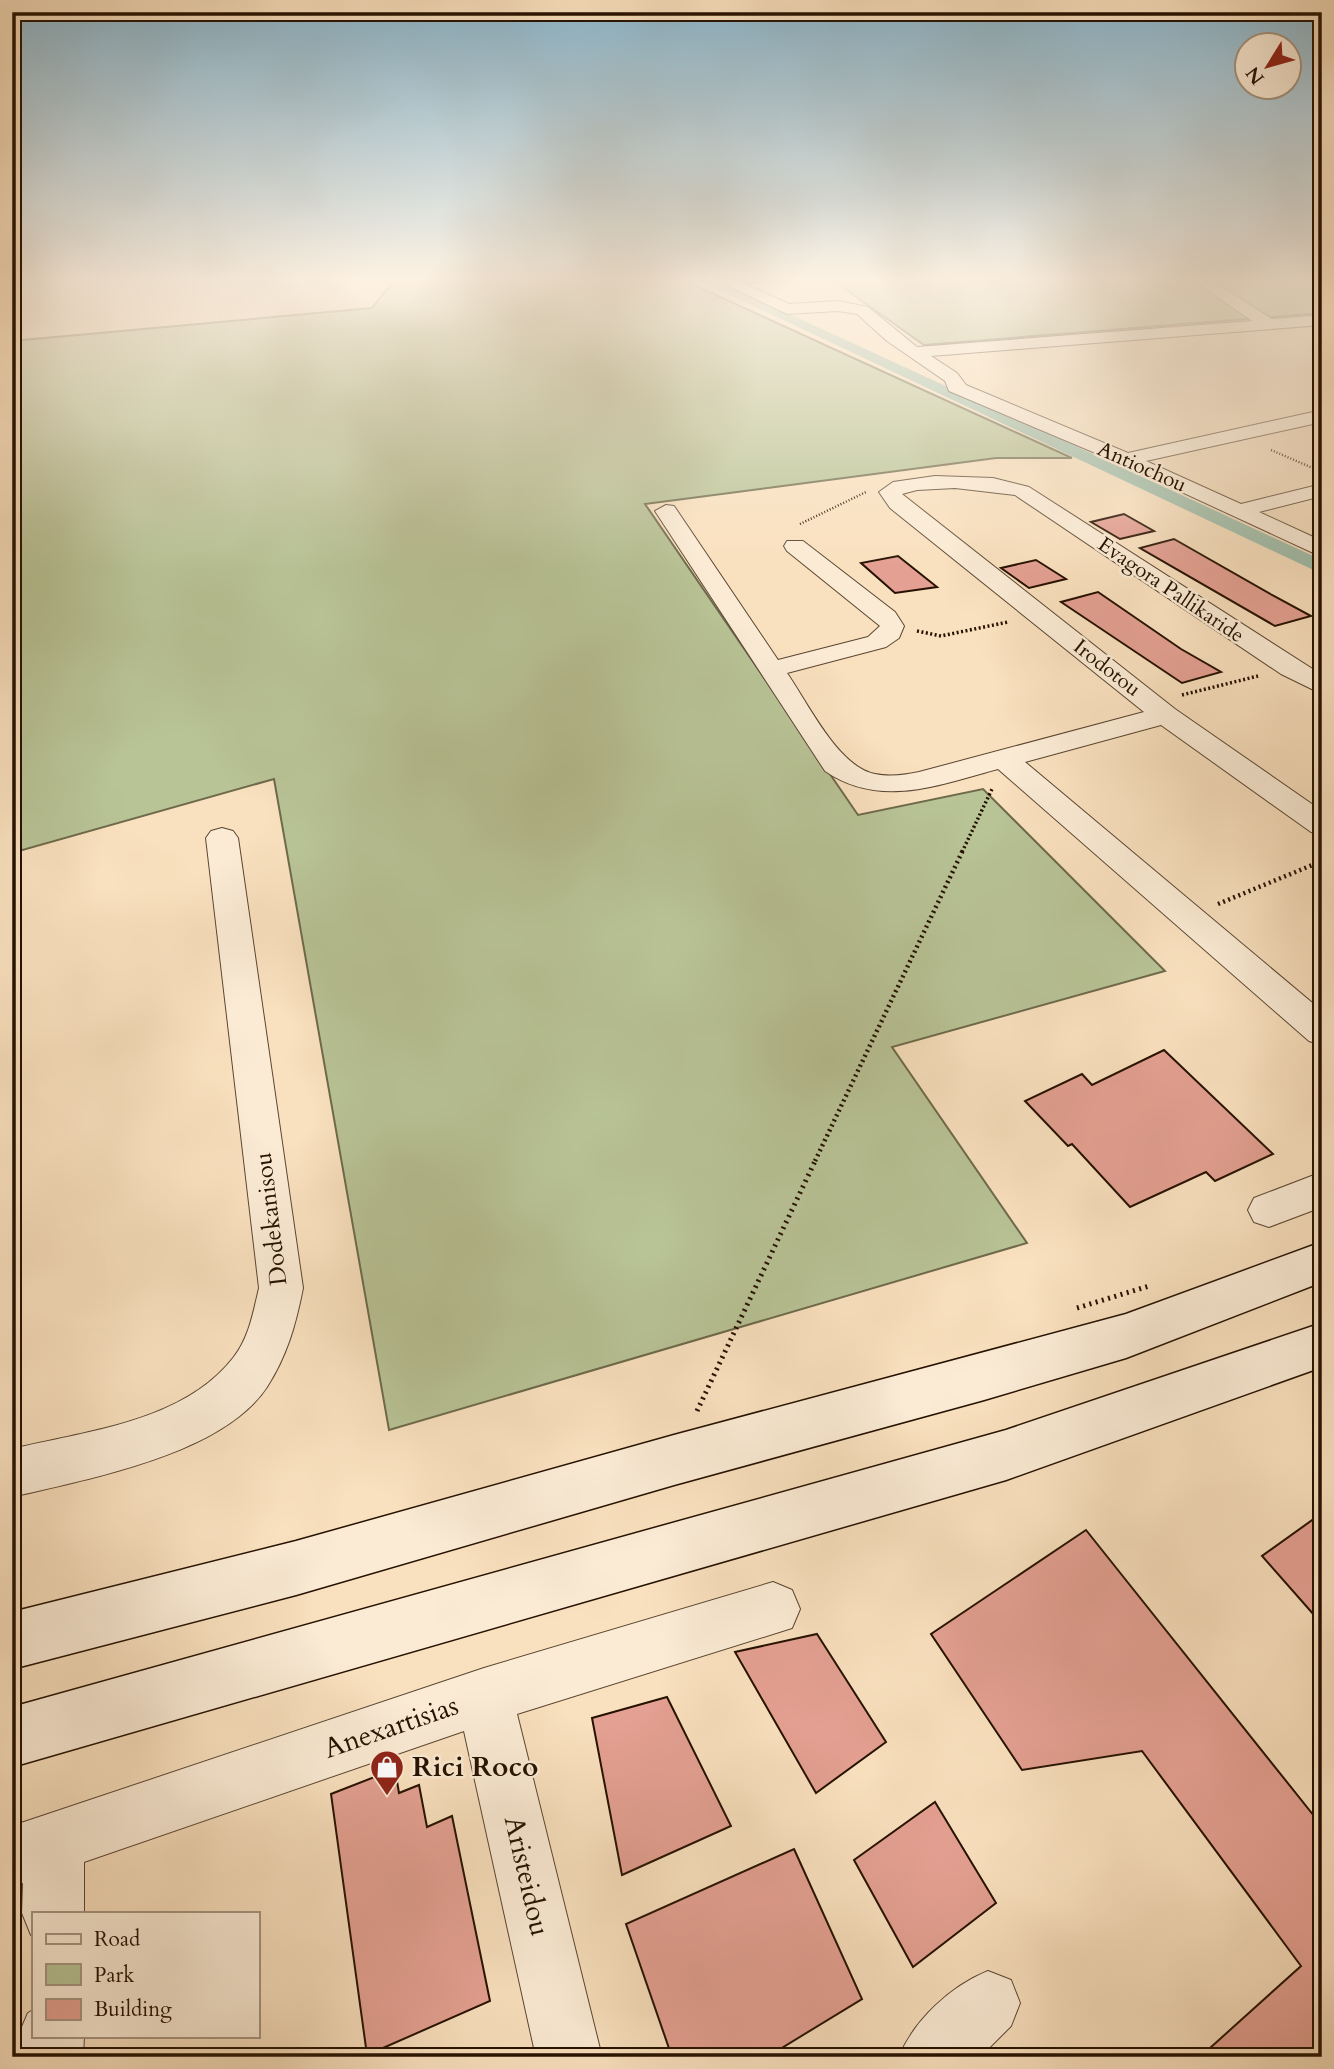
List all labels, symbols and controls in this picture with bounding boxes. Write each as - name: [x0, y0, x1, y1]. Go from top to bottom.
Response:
- north arrow: [1232, 32, 1302, 102]
- text: N: [1240, 61, 1271, 90]
- street label: Antiochou: [1093, 434, 1191, 500]
- street label: Evagora Pallikaride: [1092, 530, 1250, 650]
- street label: Irodotou: [1067, 632, 1147, 704]
- street label: Dodekanisou: [246, 1151, 296, 1287]
- street label: Anexartisias: [319, 1686, 463, 1768]
- shop icon: Rici Roco: [368, 1748, 406, 1797]
- place label: Rici Roco: [412, 1748, 538, 1786]
- street label: Aristeidou: [495, 1812, 559, 1940]
- legend: [32, 1912, 259, 2038]
- text: Road: [94, 1925, 140, 1954]
- text: Park: [94, 1961, 135, 1990]
- text: Building: [94, 1995, 172, 2024]

